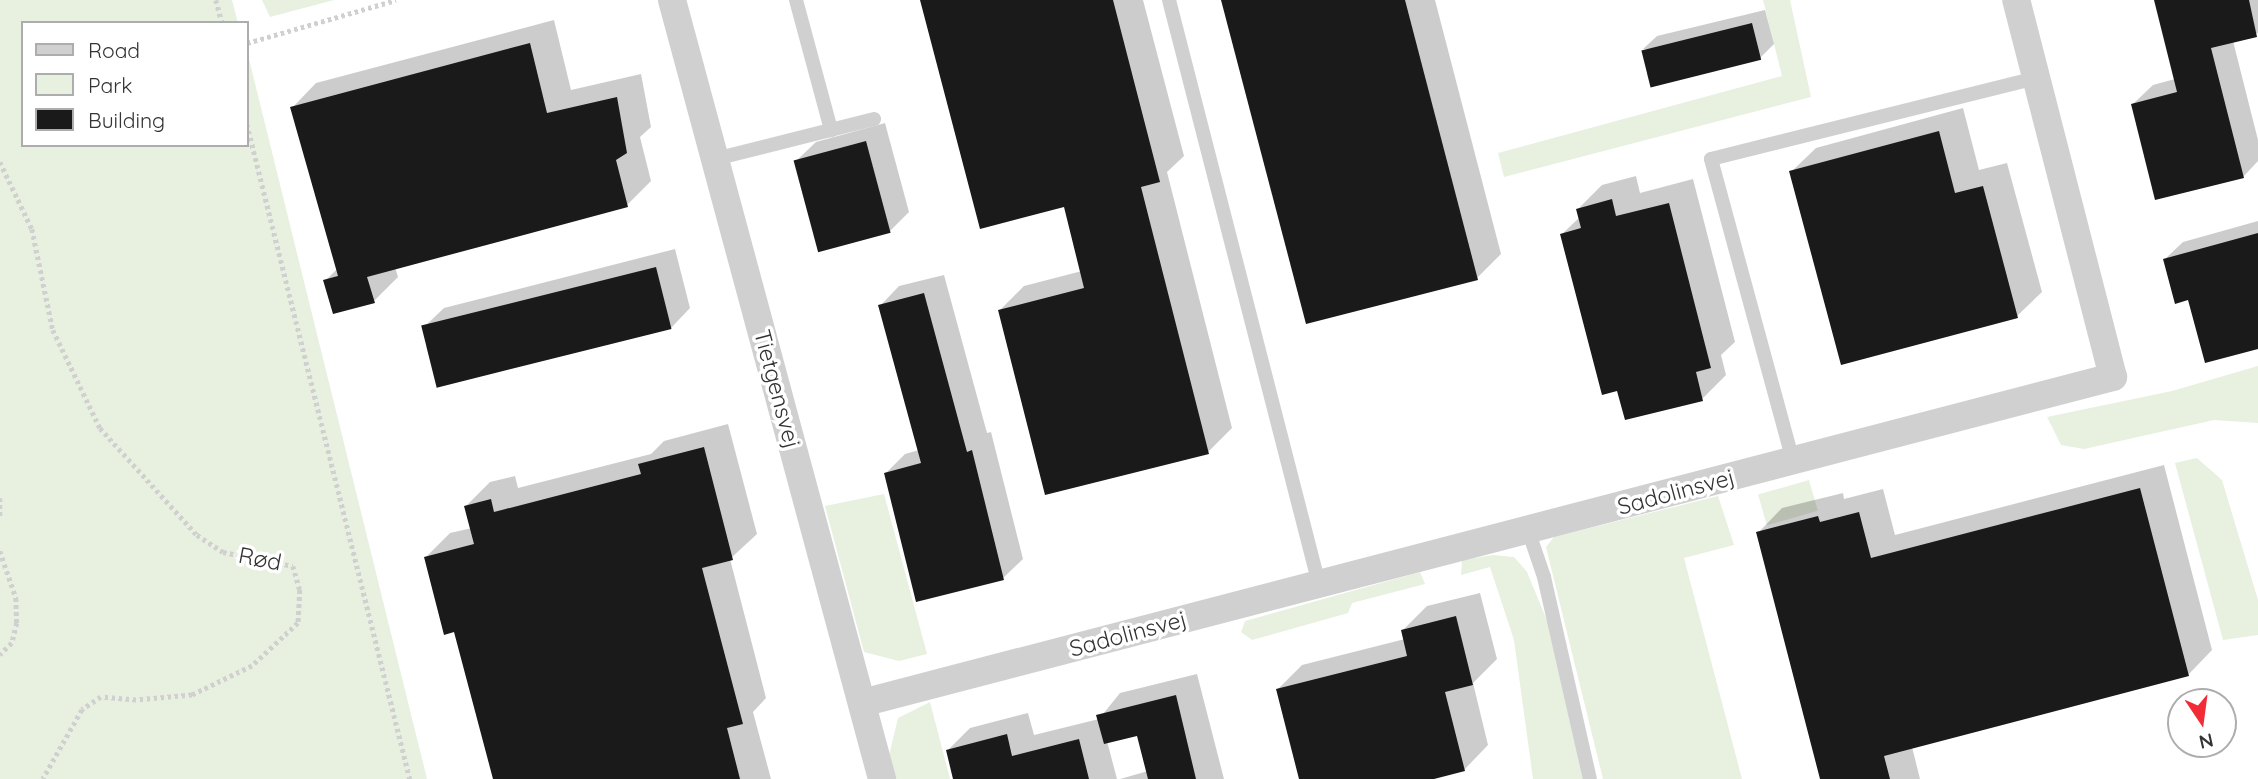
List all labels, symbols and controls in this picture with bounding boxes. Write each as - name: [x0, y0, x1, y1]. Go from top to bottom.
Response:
- legend: [21, 21, 248, 147]
- text: Road: [88, 37, 140, 63]
- text: Park: [88, 72, 132, 98]
- text: Building: [88, 107, 165, 133]
- street label: Tietgensvej: [748, 327, 806, 451]
- street label: Sadolinsvej: [1614, 463, 1738, 521]
- street label: Rød: [236, 541, 284, 577]
- street label: Sadolinsvej: [1066, 605, 1190, 663]
- north arrow: [2167, 688, 2237, 758]
- text: N: [2197, 728, 2216, 755]

